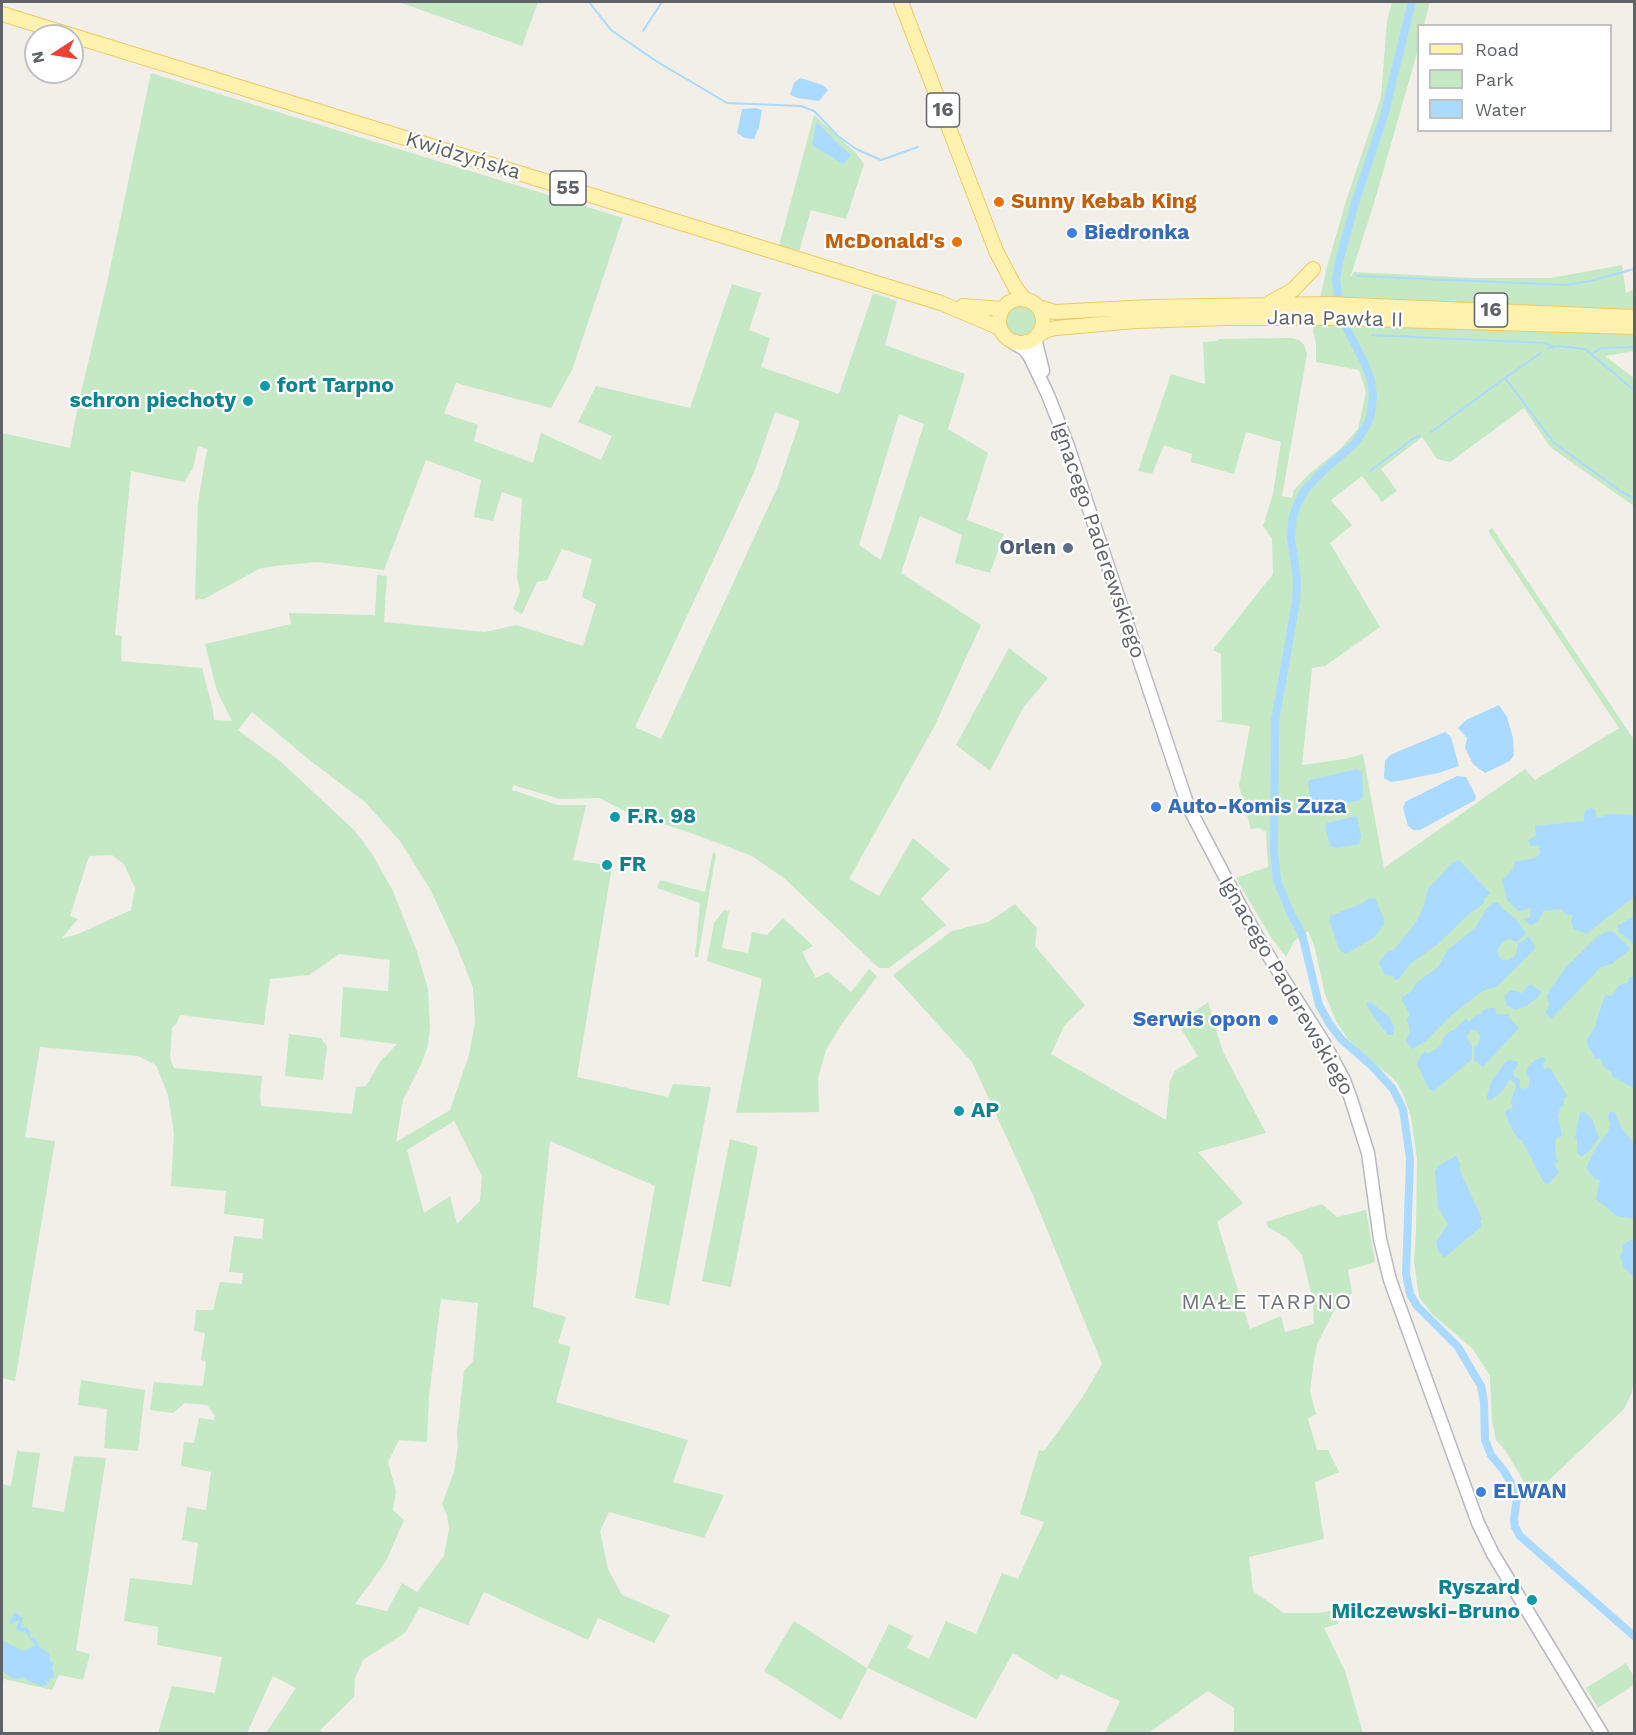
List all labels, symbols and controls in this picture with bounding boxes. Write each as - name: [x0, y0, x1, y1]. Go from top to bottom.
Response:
- north arrow: [24, 24, 84, 84]
- legend: [1417, 24, 1612, 132]
- text: Road: [1475, 39, 1519, 60]
- text: N: [27, 50, 48, 65]
- text: Park: [1475, 69, 1514, 90]
- road number: 16: [926, 93, 960, 127]
- text: Water: [1475, 99, 1527, 120]
- street label: Kwidzyńska: [402, 127, 524, 185]
- road number: 55: [550, 171, 586, 205]
- place label: Sunny Kebab King: [1011, 189, 1197, 215]
- marker: Sunny Kebab King: [992, 195, 1006, 209]
- place label: Biedronka: [1084, 220, 1189, 246]
- marker: Biedronka: [1065, 226, 1079, 240]
- place label: McDonald's: [825, 229, 945, 255]
- marker: McDonald's: [950, 235, 964, 249]
- road number: 16: [1474, 293, 1508, 327]
- street label: Jana Pawła II: [1267, 305, 1403, 333]
- place label: fort Tarpno: [277, 373, 394, 399]
- marker: fort Tarpno: [258, 379, 272, 393]
- place label: schron piechoty: [70, 388, 236, 414]
- marker: schron piechoty: [241, 394, 255, 408]
- street label: Ignacego Paderewskiego: [1046, 418, 1150, 662]
- place label: Orlen: [999, 535, 1056, 561]
- marker: Orlen: [1061, 541, 1075, 555]
- place label: Auto-Komis Zuza: [1168, 794, 1346, 820]
- marker: Auto-Komis Zuza: [1149, 800, 1163, 814]
- place label: F.R. 98: [627, 804, 696, 830]
- marker: F.R. 98: [608, 810, 622, 824]
- place label: FR: [619, 852, 646, 878]
- marker: FR: [600, 858, 614, 872]
- street label: Ignacego Paderewskiego: [1213, 872, 1359, 1100]
- place label: Serwis opon: [1133, 1007, 1261, 1033]
- marker: Serwis opon: [1266, 1013, 1280, 1027]
- place label: AP: [971, 1098, 999, 1124]
- marker: AP: [952, 1104, 966, 1118]
- district label: MAŁE TARPNO: [1181, 1290, 1353, 1316]
- place label: ELWAN: [1493, 1479, 1567, 1505]
- marker: ELWAN: [1474, 1485, 1488, 1499]
- place label: Ryszard Milczewski-Bruno: [1331, 1575, 1520, 1625]
- marker: Ryszard Milczewski-Bruno: [1525, 1593, 1539, 1607]

